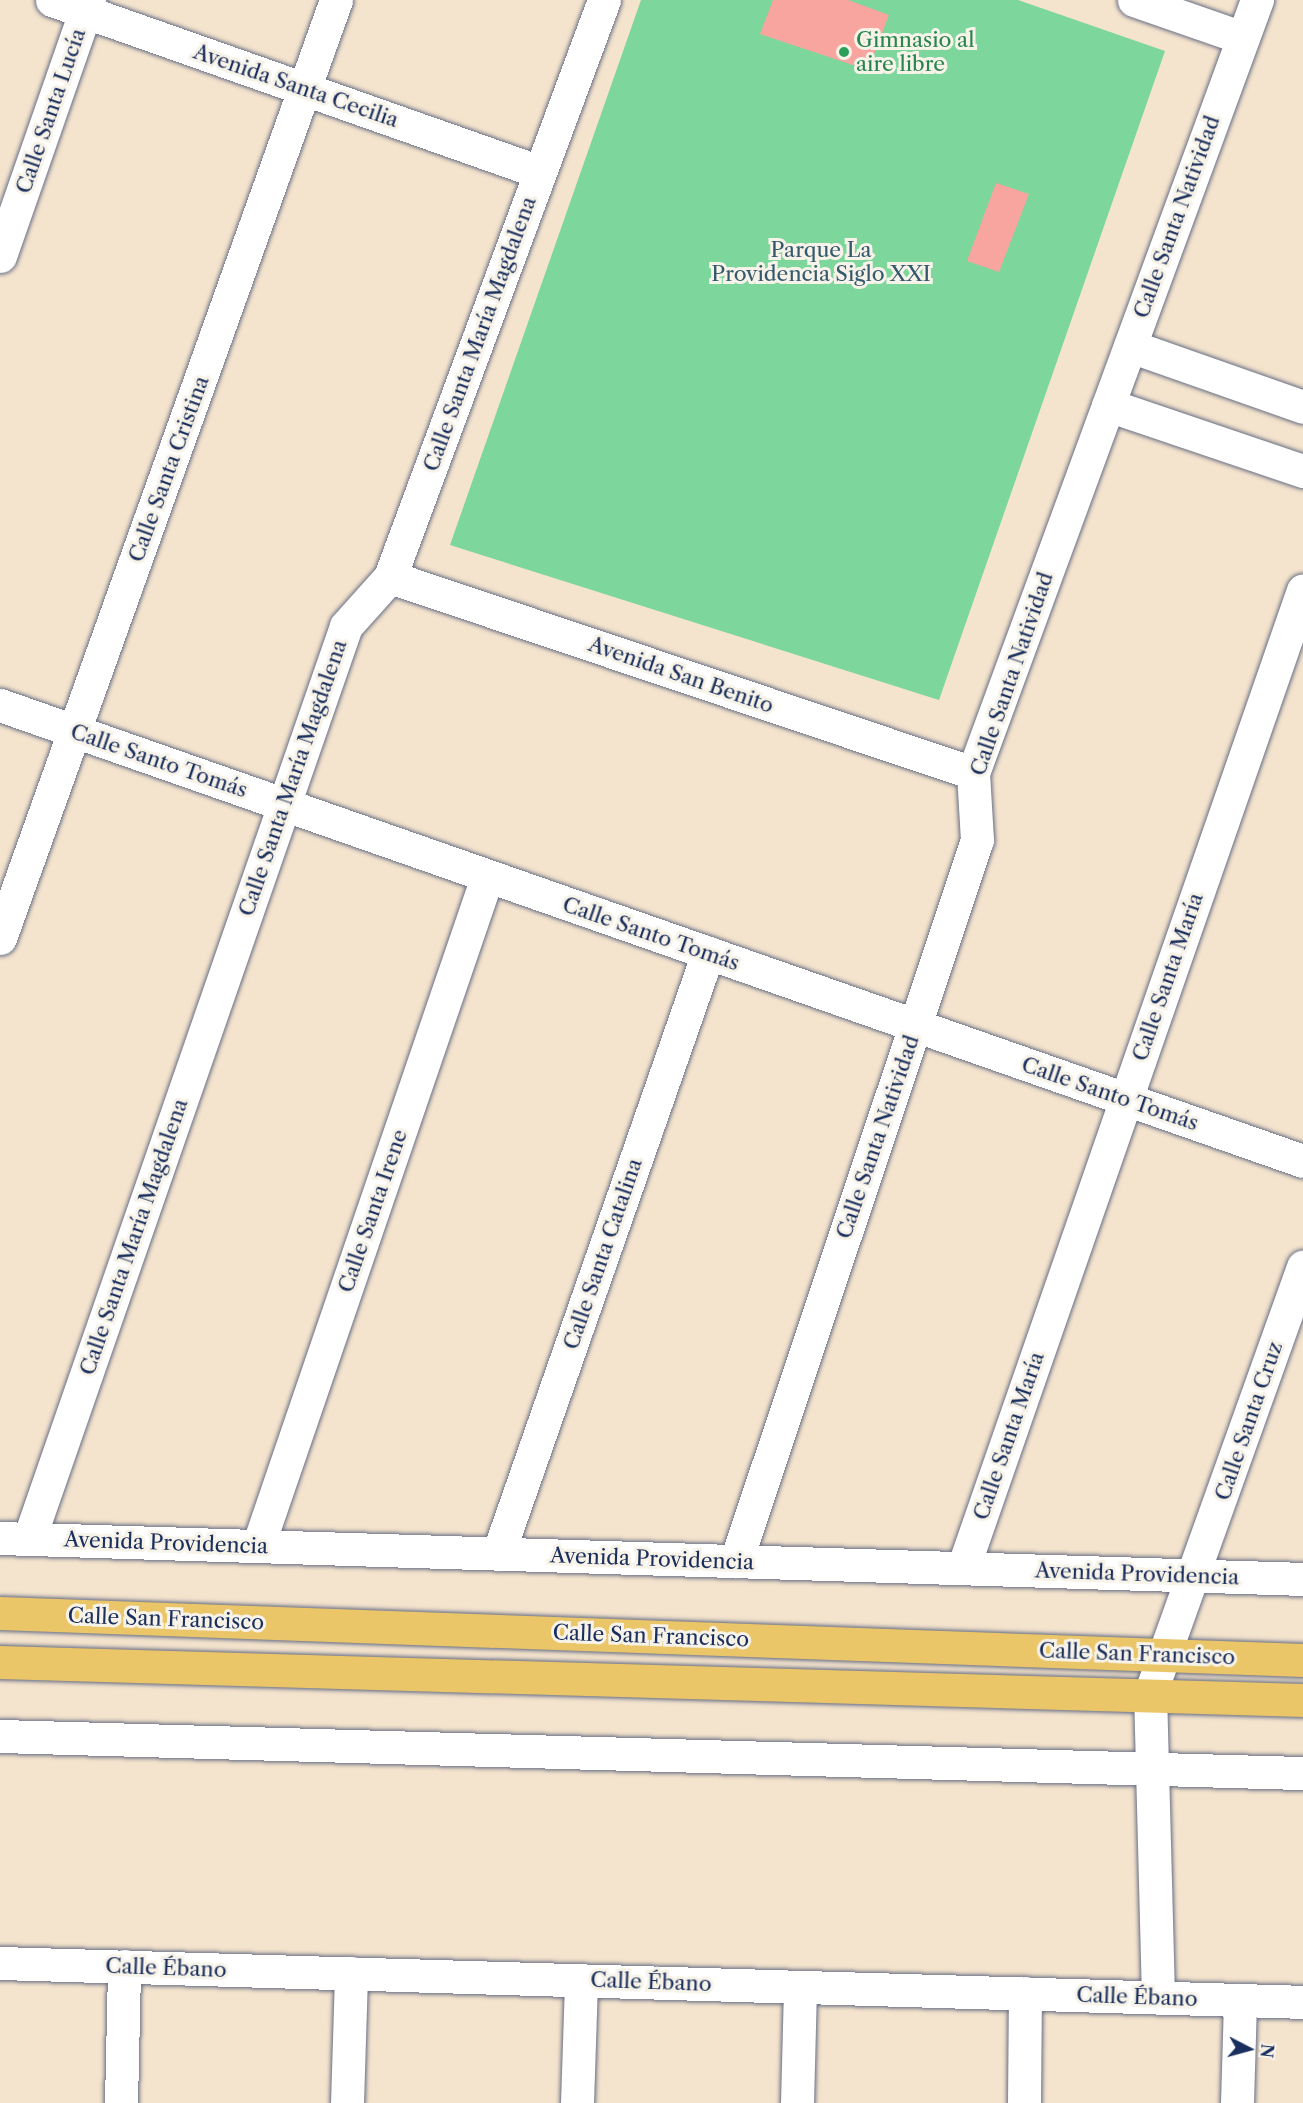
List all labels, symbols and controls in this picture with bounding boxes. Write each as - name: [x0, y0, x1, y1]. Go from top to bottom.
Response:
- street label: Calle Santa Lucía: [11, 25, 91, 197]
- place label: Gimnasio al aire libre: [856, 27, 974, 77]
- street label: Avenida Santa Cecilia: [190, 39, 402, 133]
- marker: Gimnasio al aire libre: [837, 45, 851, 59]
- street label: Calle Santa Natividad: [1129, 112, 1225, 322]
- street label: Calle Santa María Magdalena: [418, 193, 542, 475]
- park label: Parque La Providencia Siglo XXI: [711, 237, 931, 287]
- street label: Calle Santa Cristina: [124, 372, 214, 566]
- street label: Calle Santa Natividad: [965, 569, 1059, 779]
- street label: Avenida San Benito: [585, 631, 777, 719]
- street label: Calle Santa María Magdalena: [234, 636, 352, 920]
- street label: Calle Santo Tomás: [67, 719, 251, 803]
- street label: Calle Santa María: [1127, 890, 1209, 1064]
- street label: Calle Santo Tomás: [559, 892, 743, 976]
- street label: Calle Santa Natividad: [831, 1032, 925, 1242]
- street label: Calle Santo Tomás: [1018, 1052, 1202, 1136]
- street label: Calle Santa María Magdalena: [75, 1095, 193, 1379]
- street label: Calle Santa Irene: [333, 1126, 413, 1296]
- street label: Calle Santa Catalina: [558, 1155, 648, 1353]
- street label: Calle Santa Cruz: [1210, 1338, 1288, 1504]
- street label: Calle Santa María: [968, 1349, 1050, 1523]
- street label: Avenida Providencia: [63, 1527, 269, 1559]
- street label: Avenida Providencia: [549, 1543, 755, 1575]
- street label: Avenida Providencia: [1034, 1558, 1240, 1590]
- street label: Calle San Francisco: [67, 1603, 265, 1635]
- street label: Calle San Francisco: [552, 1620, 750, 1652]
- street label: Calle San Francisco: [1038, 1638, 1236, 1670]
- street label: Calle Ébano: [105, 1953, 227, 1983]
- street label: Calle Ébano: [590, 1967, 712, 1997]
- street label: Calle Ébano: [1076, 1982, 1198, 2012]
- north arrow: [1219, 2019, 1279, 2079]
- text: N: [1256, 2043, 1278, 2059]

